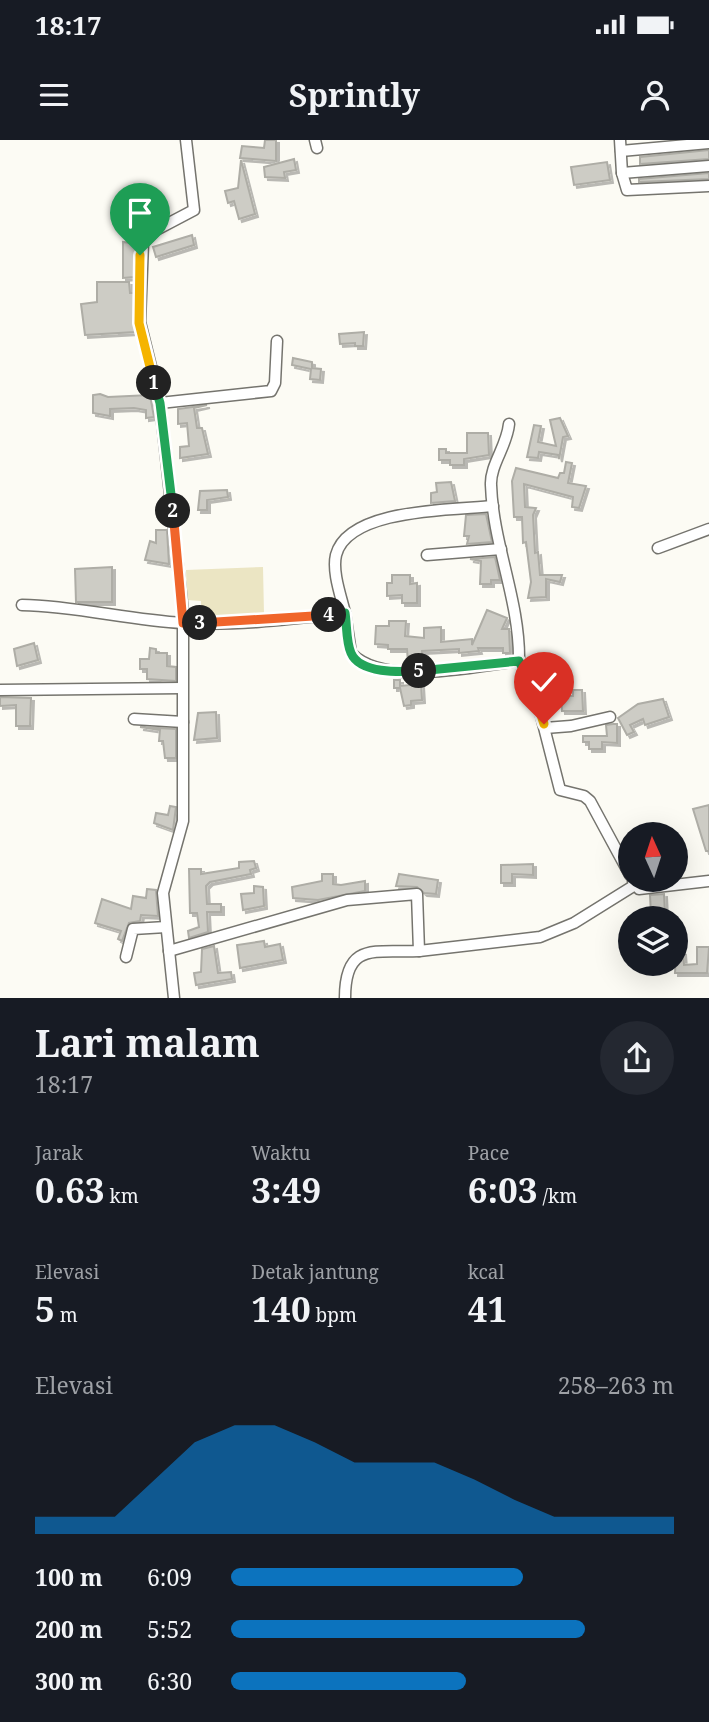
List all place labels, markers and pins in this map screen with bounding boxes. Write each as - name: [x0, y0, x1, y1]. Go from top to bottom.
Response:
- pin: [110, 183, 170, 255]
- pin: 1: [136, 366, 172, 400]
- pin: 2: [156, 494, 190, 528]
- pin: 4: [312, 598, 346, 632]
- pin: 3: [182, 606, 218, 640]
- pin: [514, 652, 574, 724]
- pin: 5: [402, 654, 436, 688]

